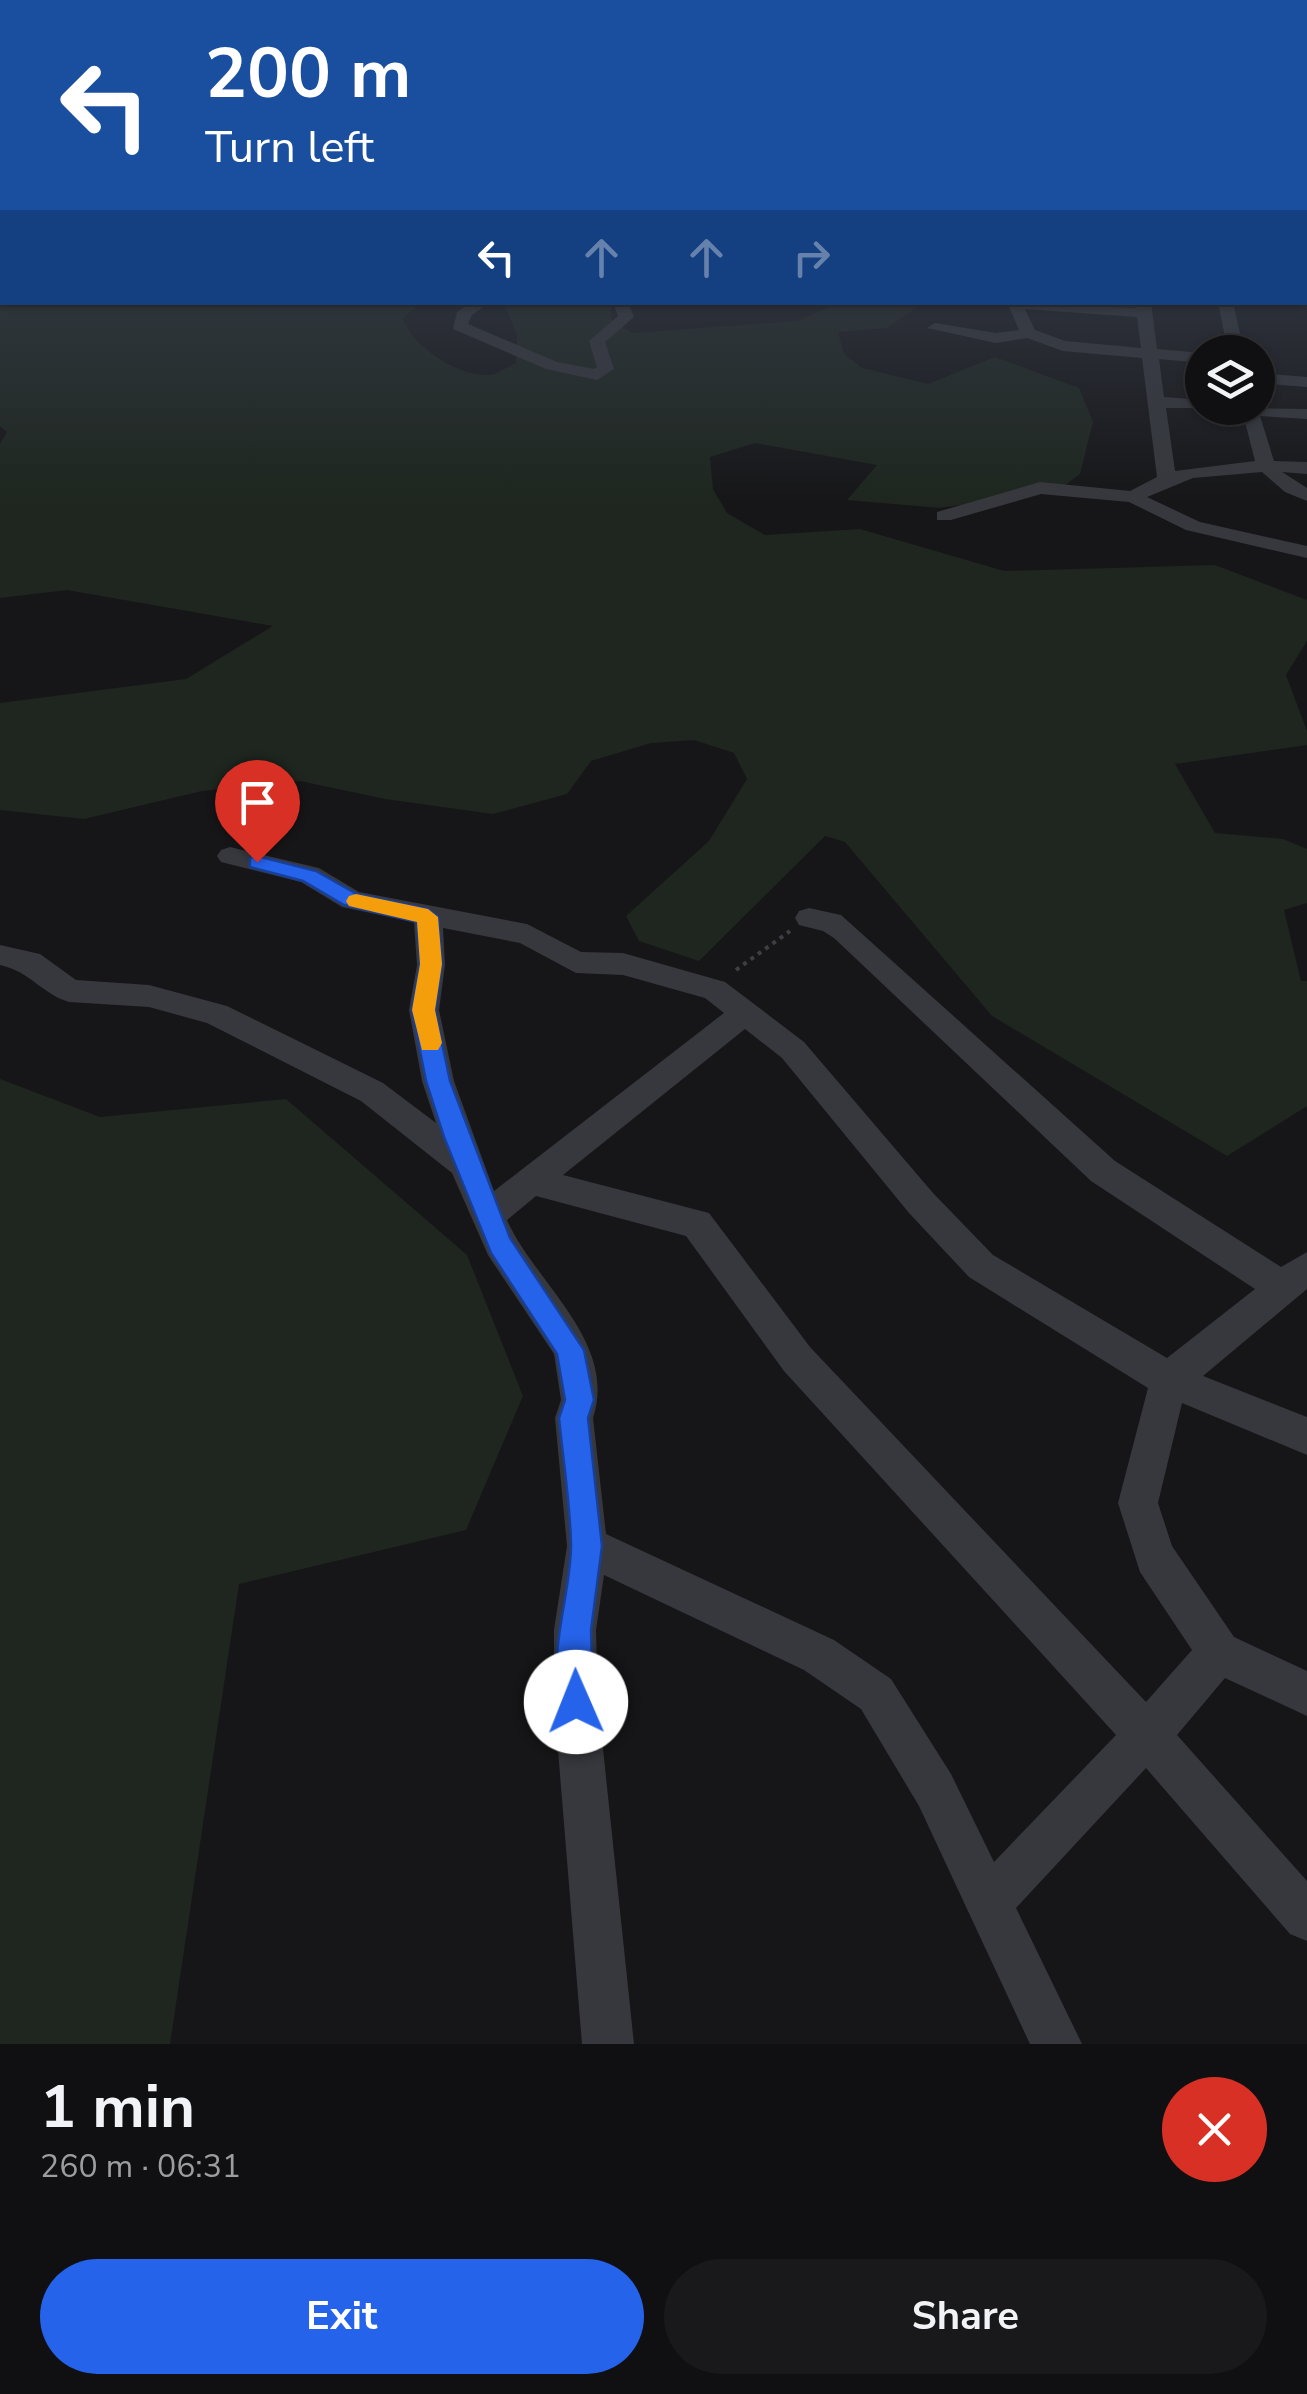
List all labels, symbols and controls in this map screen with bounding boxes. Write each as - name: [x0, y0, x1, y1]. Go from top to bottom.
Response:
- text: 200 m: [205, 26, 411, 122]
- icon: left: [40, 40, 170, 170]
- text: Turn left: [205, 117, 374, 178]
- icon: left: [469, 230, 524, 285]
- icon: ahead: [574, 230, 629, 285]
- icon: ahead: [679, 230, 734, 285]
- icon: right: [784, 230, 839, 285]
- map controls: [1185, 335, 1275, 425]
- button: layers: [1185, 335, 1275, 425]
- pin: [215, 760, 300, 863]
- icon: arrive: [230, 775, 285, 830]
- position arrow: [524, 1650, 628, 1754]
- text: 1 min: [40, 2066, 195, 2148]
- button: close: [1162, 2077, 1267, 2182]
- text: 260 m · 06:31: [40, 2145, 241, 2188]
- button: Exit: [40, 2259, 644, 2374]
- button: Share: [664, 2259, 1267, 2374]

